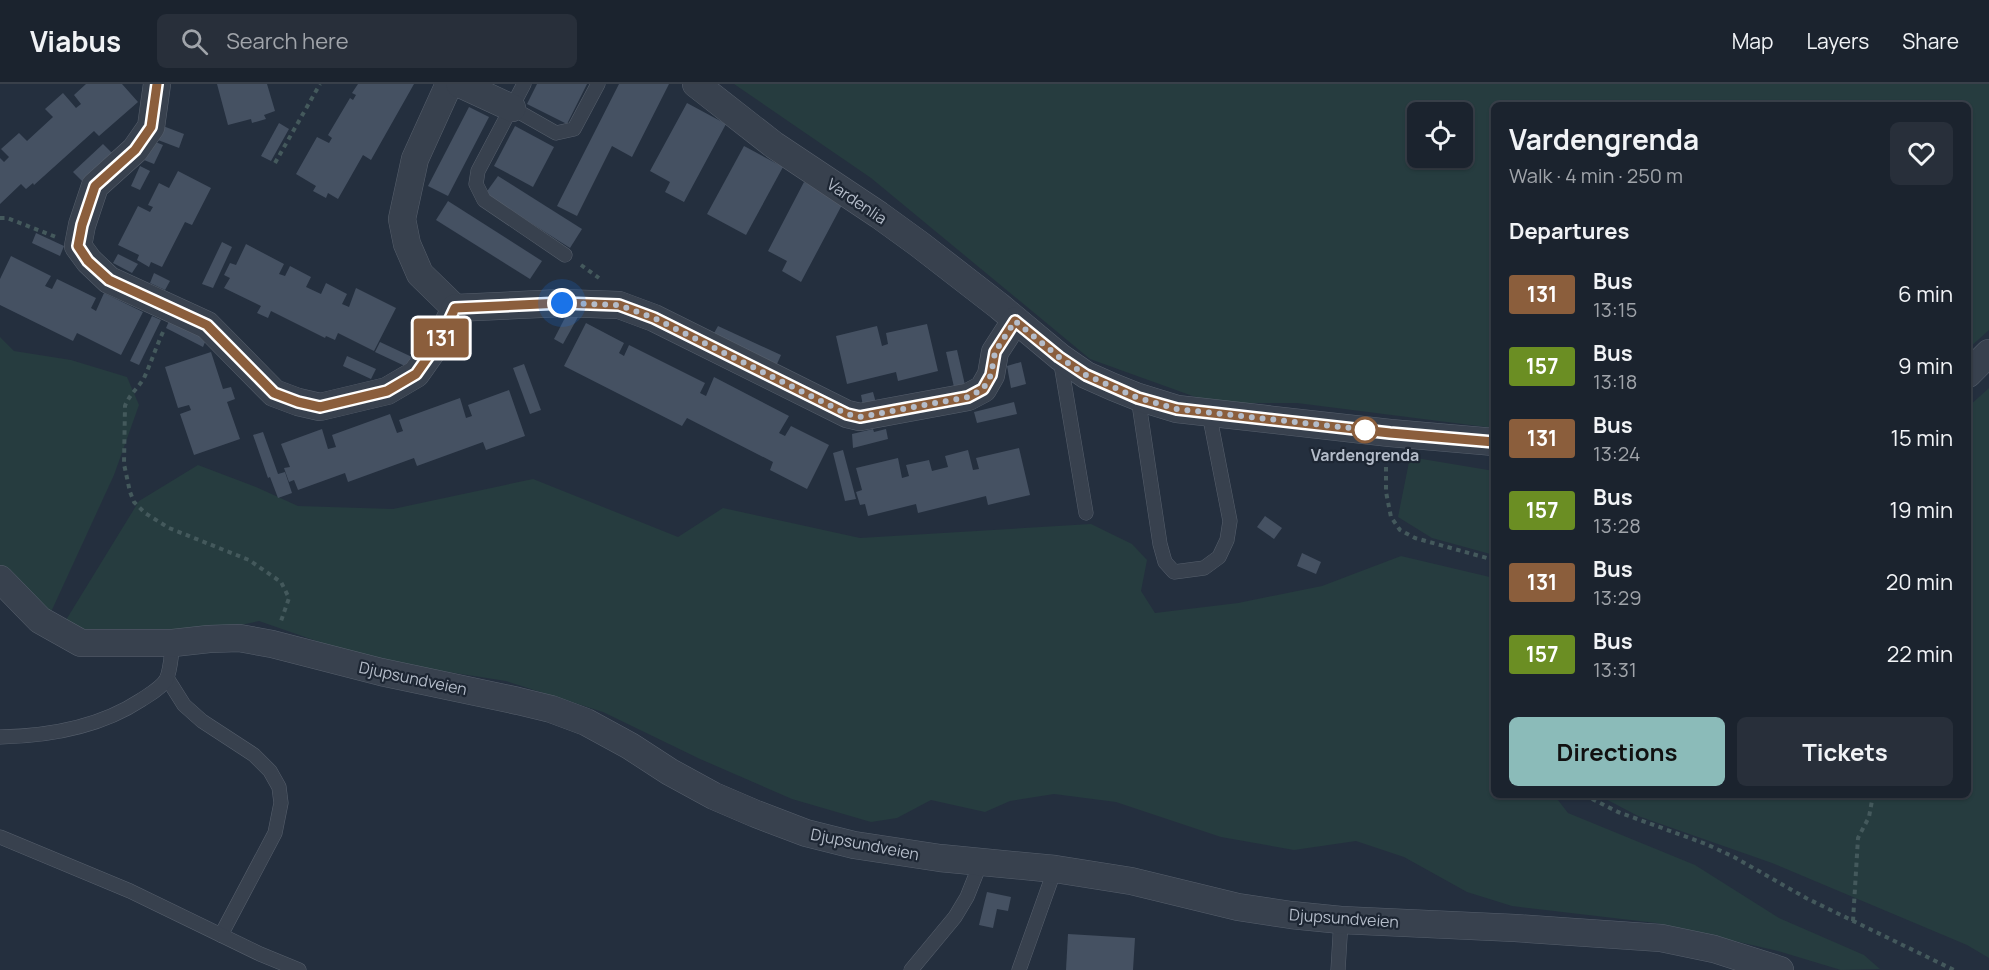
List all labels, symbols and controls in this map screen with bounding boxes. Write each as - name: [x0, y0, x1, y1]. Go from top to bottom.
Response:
- search box: [157, 14, 577, 68]
- text: Viabus: [30, 22, 121, 60]
- icon: search: [178, 25, 211, 58]
- text: Search here: [226, 26, 349, 56]
- text: Map: [1732, 27, 1773, 55]
- text: Layers: [1806, 27, 1869, 55]
- text: Share: [1902, 27, 1959, 55]
- map controls: [1407, 102, 1473, 168]
- button: locate: [1407, 102, 1473, 168]
- text: Vardengrenda: [1509, 120, 1699, 158]
- button: heart: [1890, 122, 1953, 185]
- text: Walk · 4 min · 250 m: [1509, 162, 1683, 189]
- street label: Vardenlia: [823, 173, 891, 229]
- text: Departures: [1509, 216, 1629, 246]
- text: Bus: [1593, 266, 1633, 296]
- text: 6 min: [1898, 279, 1953, 309]
- text: 131: [1527, 280, 1557, 308]
- your location: [547, 288, 577, 318]
- text: 13:15: [1593, 296, 1637, 323]
- line badge: 131: [406, 318, 476, 358]
- text: 131: [426, 324, 456, 352]
- text: Bus: [1593, 338, 1633, 368]
- text: 9 min: [1898, 351, 1953, 381]
- text: 157: [1526, 352, 1558, 380]
- text: 13:18: [1593, 368, 1637, 395]
- text: Bus: [1593, 410, 1633, 440]
- marker: Vardengrenda: [1352, 417, 1378, 443]
- text: 15 min: [1890, 423, 1953, 453]
- text: 131: [1527, 424, 1557, 452]
- text: 13:24: [1593, 440, 1641, 467]
- place label: Vardengrenda: [1311, 444, 1419, 466]
- text: Bus: [1593, 482, 1633, 512]
- text: 19 min: [1890, 495, 1953, 525]
- text: 157: [1526, 496, 1558, 524]
- text: 13:28: [1593, 512, 1641, 539]
- text: Bus: [1593, 554, 1633, 584]
- text: 20 min: [1886, 567, 1953, 597]
- text: 131: [1527, 568, 1557, 596]
- text: 13:29: [1593, 584, 1642, 611]
- text: Bus: [1593, 626, 1633, 656]
- text: 22 min: [1887, 639, 1953, 669]
- text: 157: [1526, 640, 1558, 668]
- street label: Djupsundveien: [357, 656, 469, 700]
- text: 13:31: [1593, 656, 1637, 683]
- button: Directions: [1509, 717, 1725, 786]
- button: Tickets: [1737, 717, 1953, 786]
- street label: Djupsundveien: [809, 823, 921, 865]
- street label: Djupsundveien: [1288, 903, 1400, 933]

